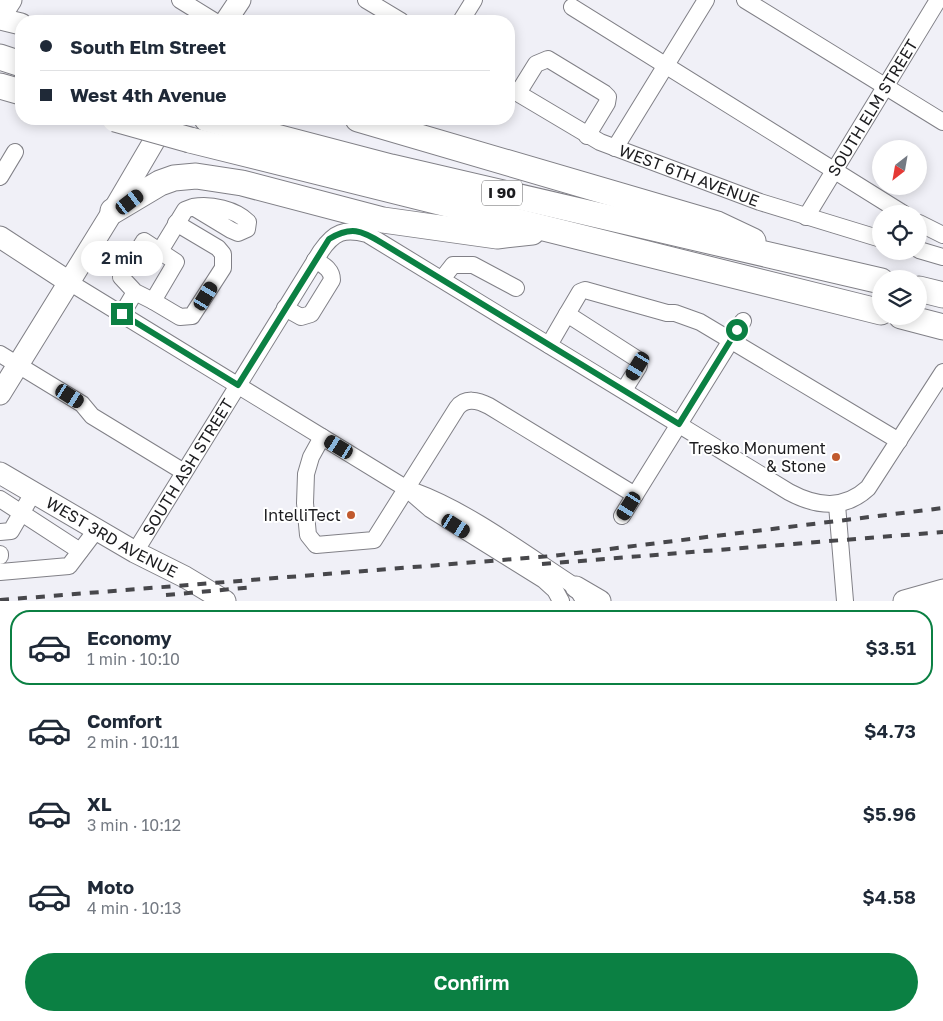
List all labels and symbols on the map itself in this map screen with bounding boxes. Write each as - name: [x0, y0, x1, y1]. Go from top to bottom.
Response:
- street label: SOUTH ELM STREET: [823, 35, 922, 180]
- street label: WEST 6TH AVENUE: [616, 140, 762, 211]
- north arrow: [872, 140, 928, 195]
- road number: I 90: [482, 180, 522, 206]
- car: [113, 187, 146, 217]
- callout: 2 min: [81, 242, 163, 276]
- car: [191, 279, 220, 313]
- route end: [111, 303, 133, 325]
- route start: [726, 319, 748, 341]
- car: [623, 349, 652, 383]
- car: [53, 382, 86, 410]
- street label: SOUTH ASH STREET: [138, 395, 237, 539]
- car: [322, 433, 355, 461]
- place label: Tresko Monument & Stone: [689, 438, 826, 476]
- marker: Tresko Monument & Stone: [830, 451, 842, 463]
- car: [614, 489, 643, 523]
- street label: WEST 3RD AVENUE: [42, 492, 181, 582]
- place label: IntelliTect: [263, 505, 341, 525]
- marker: IntelliTect: [345, 509, 357, 521]
- car: [439, 512, 472, 540]

